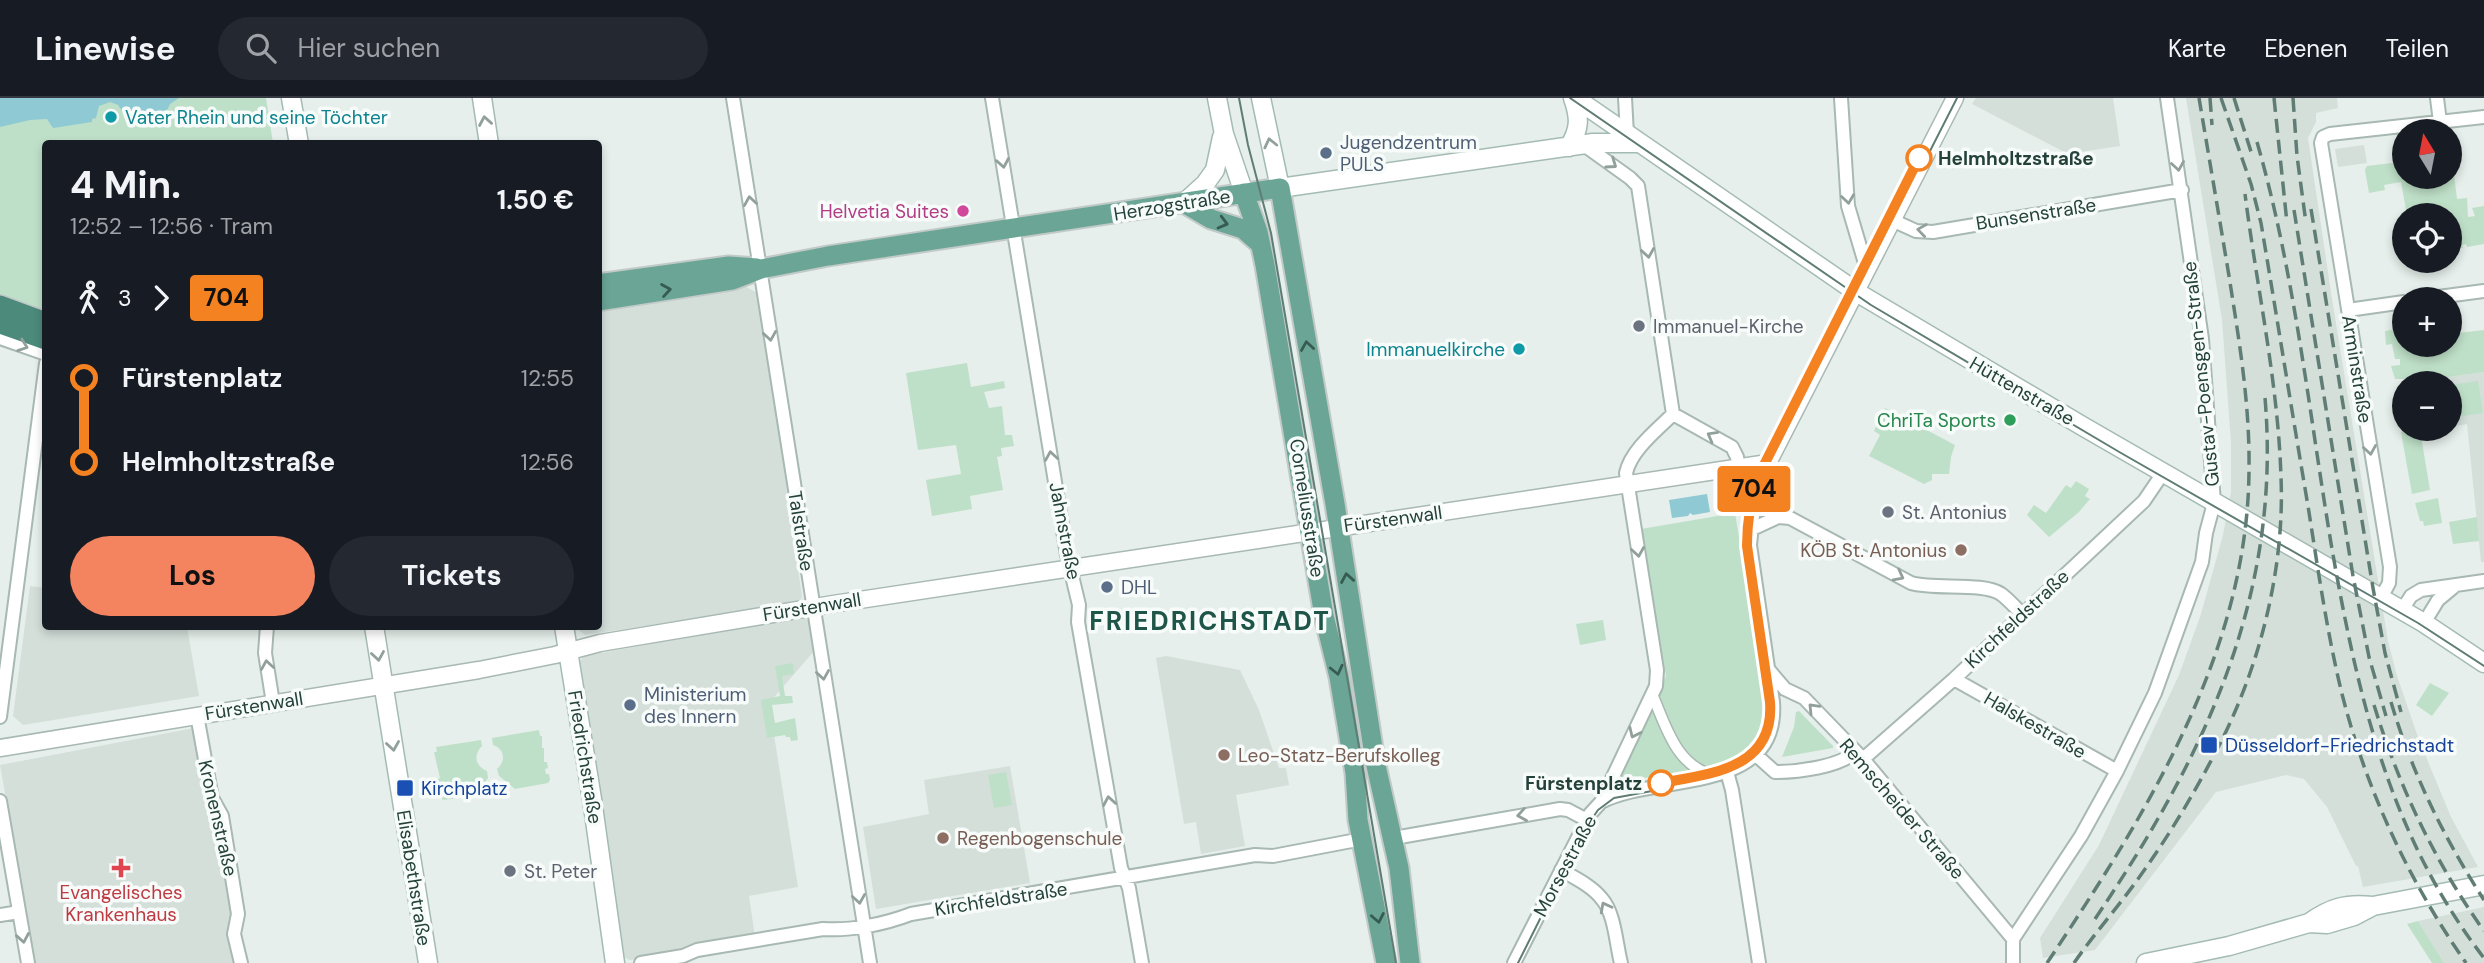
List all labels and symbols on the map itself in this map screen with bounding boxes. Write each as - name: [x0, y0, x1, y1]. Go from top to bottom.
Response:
- place label: Vater Rhein und seine Töchter: [125, 105, 388, 130]
- marker: Vater Rhein und seine Töchter: [103, 109, 119, 125]
- one-way arrow: [479, 115, 494, 127]
- north arrow: [2392, 119, 2462, 189]
- place label: Jugendzentrum PULS: [1340, 130, 1477, 177]
- one-way arrow: [1264, 137, 1279, 149]
- marker: Jugendzentrum PULS: [1318, 145, 1334, 161]
- marker: Helmholtzstraße: [1906, 145, 1932, 171]
- place label: Helmholtzstraße: [1938, 146, 2094, 171]
- one-way arrow: [1604, 156, 1617, 168]
- one-way arrow: [995, 157, 1010, 169]
- one-way arrow: [2170, 160, 2185, 172]
- street label: Herzogstraße: [1112, 183, 1232, 227]
- street label: Bunsenstraße: [1974, 192, 2098, 236]
- one-way arrow: [1840, 193, 1855, 205]
- one-way arrow: [743, 195, 758, 207]
- place label: Helvetia Suites: [820, 199, 949, 224]
- marker: Helvetia Suites: [955, 203, 971, 219]
- one-way arrow: [1217, 214, 1229, 229]
- one-way arrow: [1916, 223, 1928, 238]
- one-way arrow: [1640, 247, 1655, 259]
- street label: Gustav-Poensgen-Straße: [2177, 260, 2225, 488]
- one-way arrow: [660, 283, 672, 298]
- street label: Arminstraße: [2336, 313, 2378, 425]
- place label: Immanuel-Kirche: [1653, 314, 1804, 339]
- marker: Immanuel-Kirche: [1631, 318, 1647, 334]
- one-way arrow: [762, 330, 777, 342]
- place label: Immanuelkirche: [1366, 337, 1505, 362]
- one-way arrow: [16, 338, 28, 352]
- one-way arrow: [1300, 340, 1315, 352]
- marker: Immanuelkirche: [1511, 341, 1527, 357]
- street label: Hüttenstraße: [1965, 351, 2079, 431]
- place label: ChriTa Sports: [1877, 408, 1996, 433]
- marker: ChriTa Sports: [2002, 412, 2018, 428]
- one-way arrow: [1707, 431, 1719, 444]
- street label: Corneliusstraße: [1284, 437, 1330, 579]
- one-way arrow: [2362, 444, 2377, 456]
- one-way arrow: [1044, 450, 1059, 462]
- line badge: 704: [1714, 466, 1794, 512]
- street label: Jahnstraße: [1043, 480, 1087, 582]
- street label: Talstraße: [782, 489, 820, 573]
- street label: Fürstenwall: [1342, 500, 1444, 538]
- place label: St. Antonius: [1902, 500, 2007, 525]
- marker: St. Antonius: [1880, 504, 1896, 520]
- place label: KÖB St. Antonius: [1800, 538, 1947, 563]
- marker: KÖB St. Antonius: [1953, 542, 1969, 558]
- one-way arrow: [1630, 546, 1645, 558]
- street label: Kirchfeldstraße: [1959, 564, 2075, 674]
- one-way arrow: [1891, 568, 1904, 582]
- one-way arrow: [1340, 572, 1355, 584]
- place label: DHL: [1121, 575, 1157, 600]
- marker: DHL: [1099, 579, 1115, 595]
- street label: Fürstenwall: [761, 587, 863, 627]
- district label: FRIEDRICHSTADT: [1089, 604, 1331, 638]
- one-way arrow: [370, 650, 385, 662]
- one-way arrow: [260, 659, 275, 671]
- one-way arrow: [1329, 664, 1343, 676]
- one-way arrow: [815, 669, 830, 680]
- place label: Ministerium des Innern: [644, 682, 747, 729]
- street label: Fürstenwall: [203, 686, 305, 726]
- street label: Halskestraße: [1979, 686, 2091, 764]
- street label: Friedrichstraße: [562, 688, 608, 826]
- marker: Ministerium des Innern: [622, 697, 638, 713]
- one-way arrow: [1809, 703, 1822, 716]
- one-way arrow: [1628, 726, 1642, 739]
- street label: Remscheider Straße: [1834, 733, 1970, 885]
- place label: Düsseldorf-Friedrichstadt: [2225, 733, 2454, 758]
- marker: Düsseldorf-Friedrichstadt: [2199, 735, 2219, 755]
- one-way arrow: [385, 740, 400, 752]
- place label: Leo-Statz-Berufskolleg: [1238, 743, 1441, 768]
- marker: Leo-Statz-Berufskolleg: [1216, 747, 1232, 763]
- street label: Kronenstraße: [192, 757, 244, 879]
- marker: Fürstenplatz: [1648, 770, 1674, 796]
- place label: Fürstenplatz: [1525, 771, 1642, 796]
- place label: Kirchplatz: [421, 776, 507, 801]
- marker: Kirchplatz: [395, 778, 415, 798]
- one-way arrow: [1102, 795, 1117, 807]
- one-way arrow: [1516, 807, 1528, 822]
- street label: Elisabethstraße: [391, 808, 437, 948]
- street label: Morsestraße: [1528, 811, 1602, 921]
- place label: Regenbogenschule: [957, 826, 1122, 851]
- marker: Regenbogenschule: [935, 830, 951, 846]
- marker: Evangelisches Krankenhaus: [111, 858, 131, 878]
- place label: St. Peter: [524, 859, 597, 884]
- marker: St. Peter: [502, 863, 518, 879]
- street label: Kirchfeldstraße: [933, 876, 1069, 922]
- place label: Evangelisches Krankenhaus: [60, 880, 183, 927]
- one-way arrow: [852, 893, 867, 905]
- one-way arrow: [1599, 902, 1613, 914]
- one-way arrow: [1370, 912, 1385, 924]
- one-way arrow: [15, 932, 30, 944]

